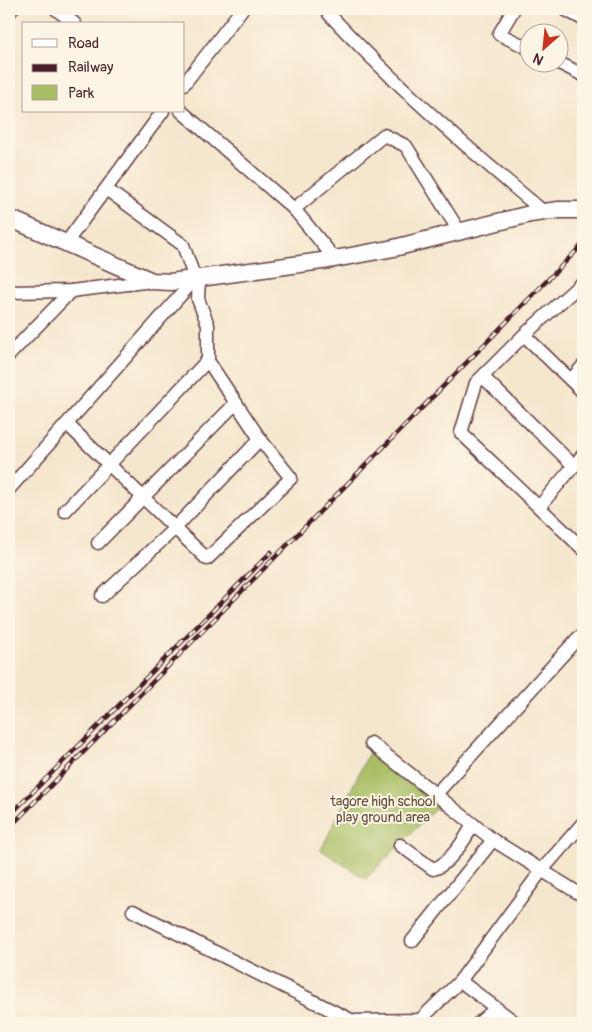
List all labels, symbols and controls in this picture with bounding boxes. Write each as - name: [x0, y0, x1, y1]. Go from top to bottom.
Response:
- legend: [22, 22, 185, 112]
- north arrow: [520, 22, 570, 72]
- text: Road: [68, 34, 99, 53]
- text: N: [530, 49, 546, 69]
- text: Railway: [68, 58, 114, 77]
- text: Park: [68, 84, 95, 103]
- park label: tagore high school play ground area: [329, 793, 436, 826]

